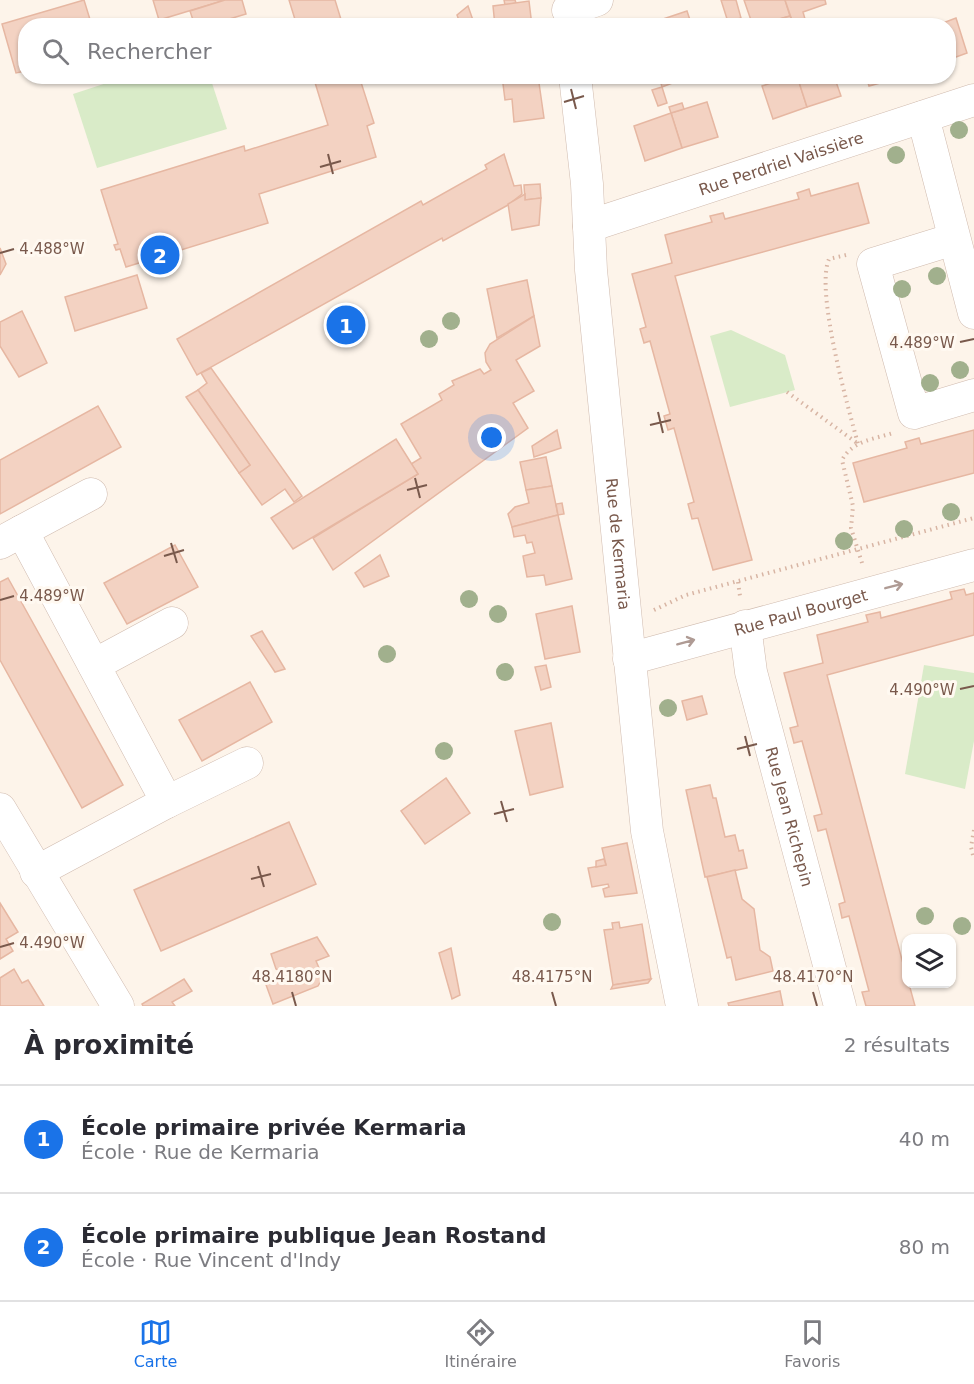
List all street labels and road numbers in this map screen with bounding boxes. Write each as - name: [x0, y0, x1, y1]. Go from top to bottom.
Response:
- street label: Rue Perdriel Vaissière: [696, 127, 866, 199]
- street label: Rue de Kermaria: [602, 477, 634, 611]
- street label: Rue Paul Bourget: [732, 585, 870, 639]
- street label: Rue Jean Richepin: [762, 744, 817, 889]

